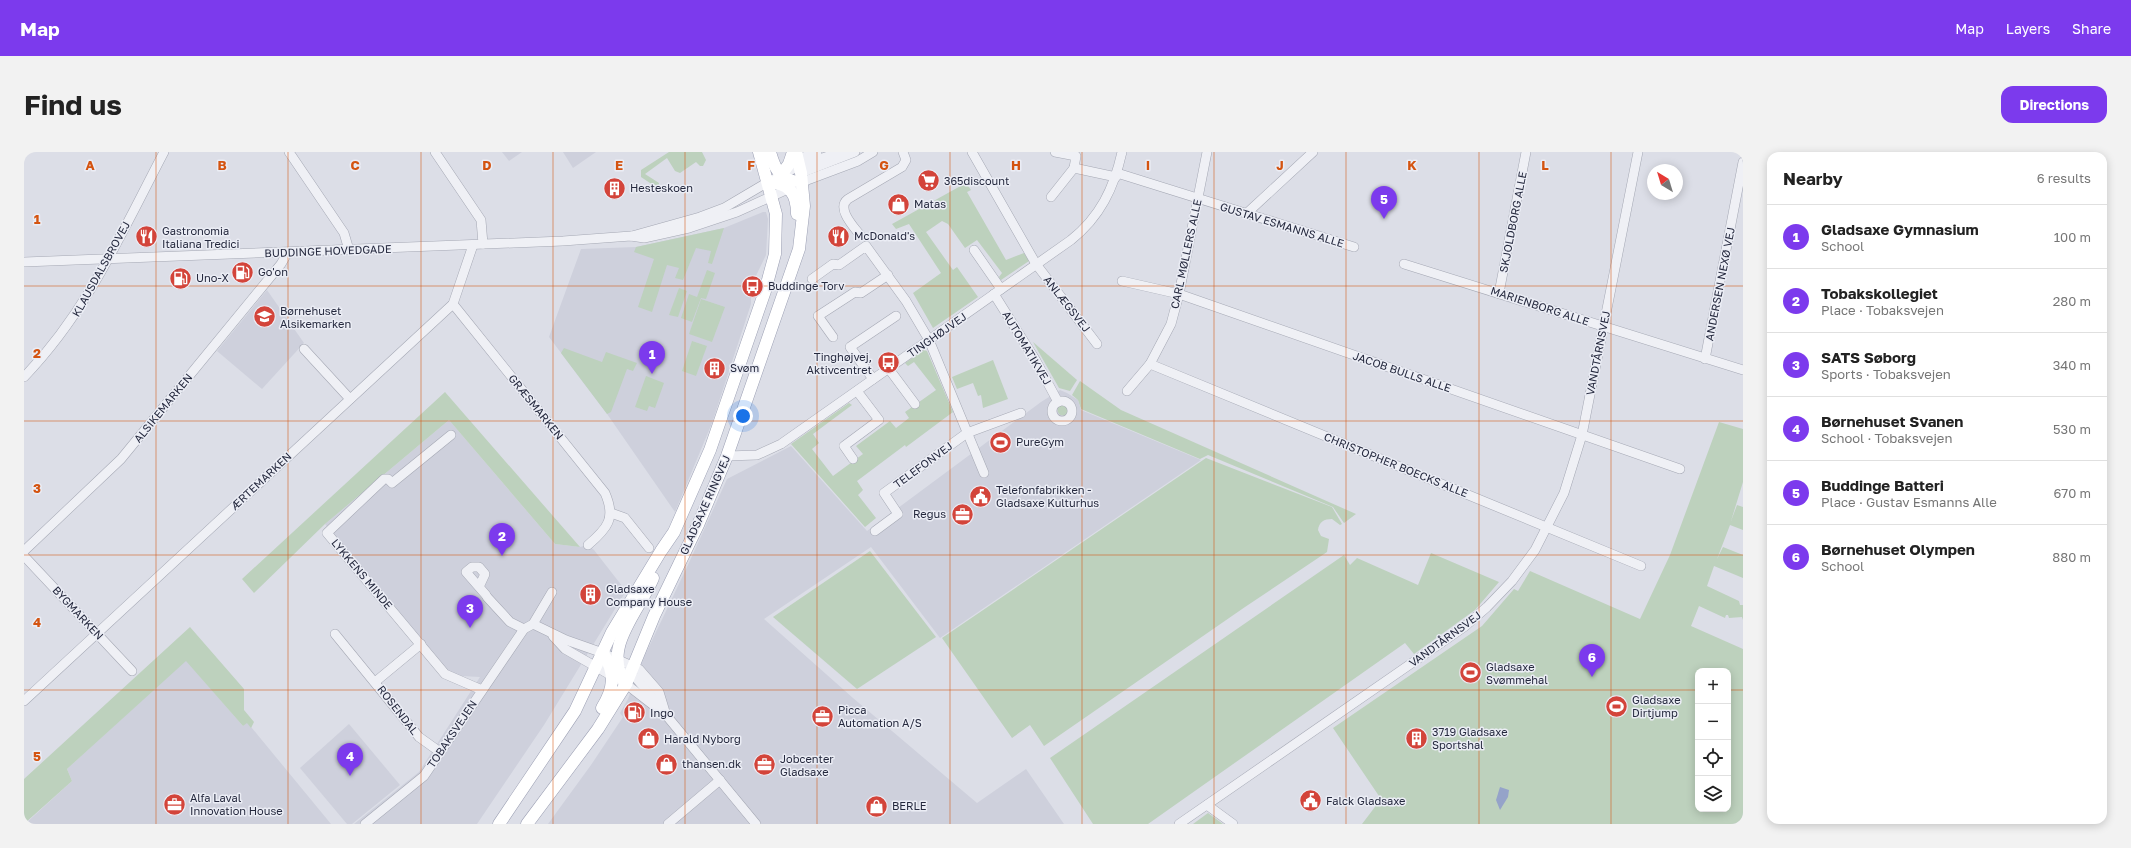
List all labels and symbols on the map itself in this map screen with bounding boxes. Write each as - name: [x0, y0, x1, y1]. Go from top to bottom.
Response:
- text: A: [85, 157, 95, 173]
- text: B: [217, 157, 227, 173]
- text: C: [350, 157, 360, 173]
- text: D: [482, 157, 492, 173]
- text: E: [615, 157, 623, 173]
- text: F: [747, 157, 755, 173]
- text: G: [879, 157, 889, 173]
- text: H: [1011, 157, 1021, 173]
- text: I: [1146, 157, 1150, 173]
- text: J: [1276, 157, 1284, 173]
- text: K: [1407, 157, 1417, 173]
- text: L: [1541, 157, 1549, 173]
- north arrow: [1647, 164, 1683, 200]
- supermarket icon: 365discount: [916, 168, 942, 194]
- street label: SKJOLDBORG ALLE: [1496, 170, 1529, 274]
- place label: 365discount: [944, 174, 1009, 187]
- building icon: Hesteskoen: [602, 175, 628, 201]
- place label: Hesteskoen: [630, 181, 693, 194]
- pin: 5: [1371, 186, 1397, 219]
- shop icon: Matas: [885, 191, 911, 217]
- place label: Matas: [914, 197, 946, 210]
- street label: CARL MØLLERS ALLE: [1168, 198, 1204, 310]
- street label: GUSTAV ESMANNS ALLE: [1219, 199, 1346, 250]
- text: 1: [34, 211, 41, 227]
- street label: KLAUSDALSBROVEJ: [69, 219, 132, 319]
- restaurant icon: McDonald's: [825, 223, 851, 249]
- restaurant icon: Gastronomia Italiana Tredici: [133, 224, 159, 250]
- place label: Gastronomia Italiana Tredici: [162, 224, 240, 250]
- street label: ANDERSEN NEXØ VEJ: [1702, 226, 1737, 342]
- place label: McDonald's: [854, 229, 915, 242]
- street label: BUDDINGE HOVEDGADE: [264, 242, 392, 259]
- fuel station icon: Go'on: [230, 259, 256, 285]
- fuel station icon: Uno-X: [167, 265, 193, 291]
- place label: Go'on: [258, 265, 288, 278]
- place label: Uno-X: [196, 271, 229, 284]
- bus stop icon: Buddinge Torv: [740, 273, 766, 299]
- street label: ANLÆGSVEJ: [1041, 273, 1093, 334]
- place label: Buddinge Torv: [768, 279, 844, 292]
- street label: MARIENBORG ALLE: [1489, 283, 1591, 328]
- school or university icon: Børnehuset Alsikemarken: [252, 304, 278, 330]
- place label: Børnehuset Alsikemarken: [280, 304, 351, 330]
- street label: AUTOMATIKVEJ: [1000, 308, 1055, 387]
- street label: TINGHØJVEJ: [905, 309, 969, 360]
- street label: VANDTÅRNSVEJ: [1583, 310, 1612, 396]
- pin: 1: [639, 341, 665, 374]
- text: 2: [33, 345, 41, 361]
- street label: JACOB BULLS ALLE: [1351, 349, 1453, 395]
- place label: Tinghøjvej, Aktivcentret: [807, 350, 872, 376]
- bus stop icon: Tinghøjvej, Aktivcentret: [875, 350, 901, 376]
- building icon: Svøm: [702, 355, 728, 381]
- place label: Svøm: [730, 361, 759, 374]
- street label: ALSIKEMARKEN: [131, 370, 194, 445]
- street label: GRÆSMARKEN: [506, 372, 567, 442]
- your location: [733, 406, 753, 426]
- sports icon: PureGym: [987, 429, 1013, 455]
- street label: CHRISTOPHER BOECKS ALLE: [1322, 430, 1470, 500]
- place label: PureGym: [1016, 435, 1064, 448]
- street label: TELEFONVEJ: [891, 439, 955, 490]
- street label: ÆRTEMARKEN: [228, 449, 294, 512]
- street label: GLADSAXE RINGVEJ: [677, 453, 732, 557]
- text: 3: [33, 480, 41, 496]
- public building icon: Telefonfabrikken - Gladsaxe Kulturhus: [968, 483, 994, 509]
- place label: Telefonfabrikken - Gladsaxe Kulturhus: [996, 483, 1099, 509]
- office icon: Regus: [949, 501, 975, 527]
- place label: Regus: [913, 507, 946, 520]
- pin: 2: [489, 523, 515, 556]
- street label: LYKKENS MINDE: [329, 536, 396, 612]
- building icon: Gladsaxe Company House: [577, 582, 603, 608]
- place label: Gladsaxe Company House: [606, 582, 692, 608]
- street label: BYGMARKEN: [50, 583, 106, 642]
- pin: 3: [457, 595, 483, 628]
- street label: VANDTÅRNSVEJ: [1406, 608, 1483, 669]
- text: 4: [33, 614, 41, 630]
- pin: 6: [1579, 644, 1605, 677]
- sports icon: Gladsaxe Svømmehal: [1457, 660, 1483, 686]
- place label: Gladsaxe Svømmehal: [1486, 660, 1548, 686]
- street label: ROSENDAL: [375, 682, 422, 737]
- sports icon: Gladsaxe Dirtjump: [1603, 693, 1629, 719]
- place label: Gladsaxe Dirtjump: [1632, 693, 1681, 719]
- street label: TOBAKSVEJEN: [424, 697, 479, 770]
- fuel station icon: Ingo: [622, 700, 648, 726]
- office icon: Picca Automation A/S: [809, 703, 835, 729]
- place label: Picca Automation A/S: [838, 703, 922, 729]
- place label: Ingo: [650, 706, 674, 719]
- building icon: 3719 Gladsaxe Sportshal: [1404, 725, 1430, 751]
- place label: 3719 Gladsaxe Sportshal: [1432, 725, 1508, 751]
- shop icon: Harald Nyborg: [635, 726, 661, 752]
- place label: Harald Nyborg: [664, 732, 741, 745]
- pin: 4: [337, 743, 363, 776]
- text: 5: [33, 748, 41, 764]
- shop icon: thansen.dk: [654, 751, 680, 777]
- office icon: Jobcenter Gladsaxe: [751, 752, 777, 778]
- place label: Jobcenter Gladsaxe: [780, 752, 834, 778]
- place label: thansen.dk: [682, 757, 741, 770]
- public building icon: Falck Gladsaxe: [1298, 788, 1324, 814]
- office icon: Alfa Laval Innovation House: [161, 791, 187, 817]
- place label: Alfa Laval Innovation House: [190, 791, 283, 817]
- shop icon: BERLE: [864, 793, 890, 819]
- place label: Falck Gladsaxe: [1326, 794, 1405, 807]
- place label: BERLE: [892, 799, 927, 812]

